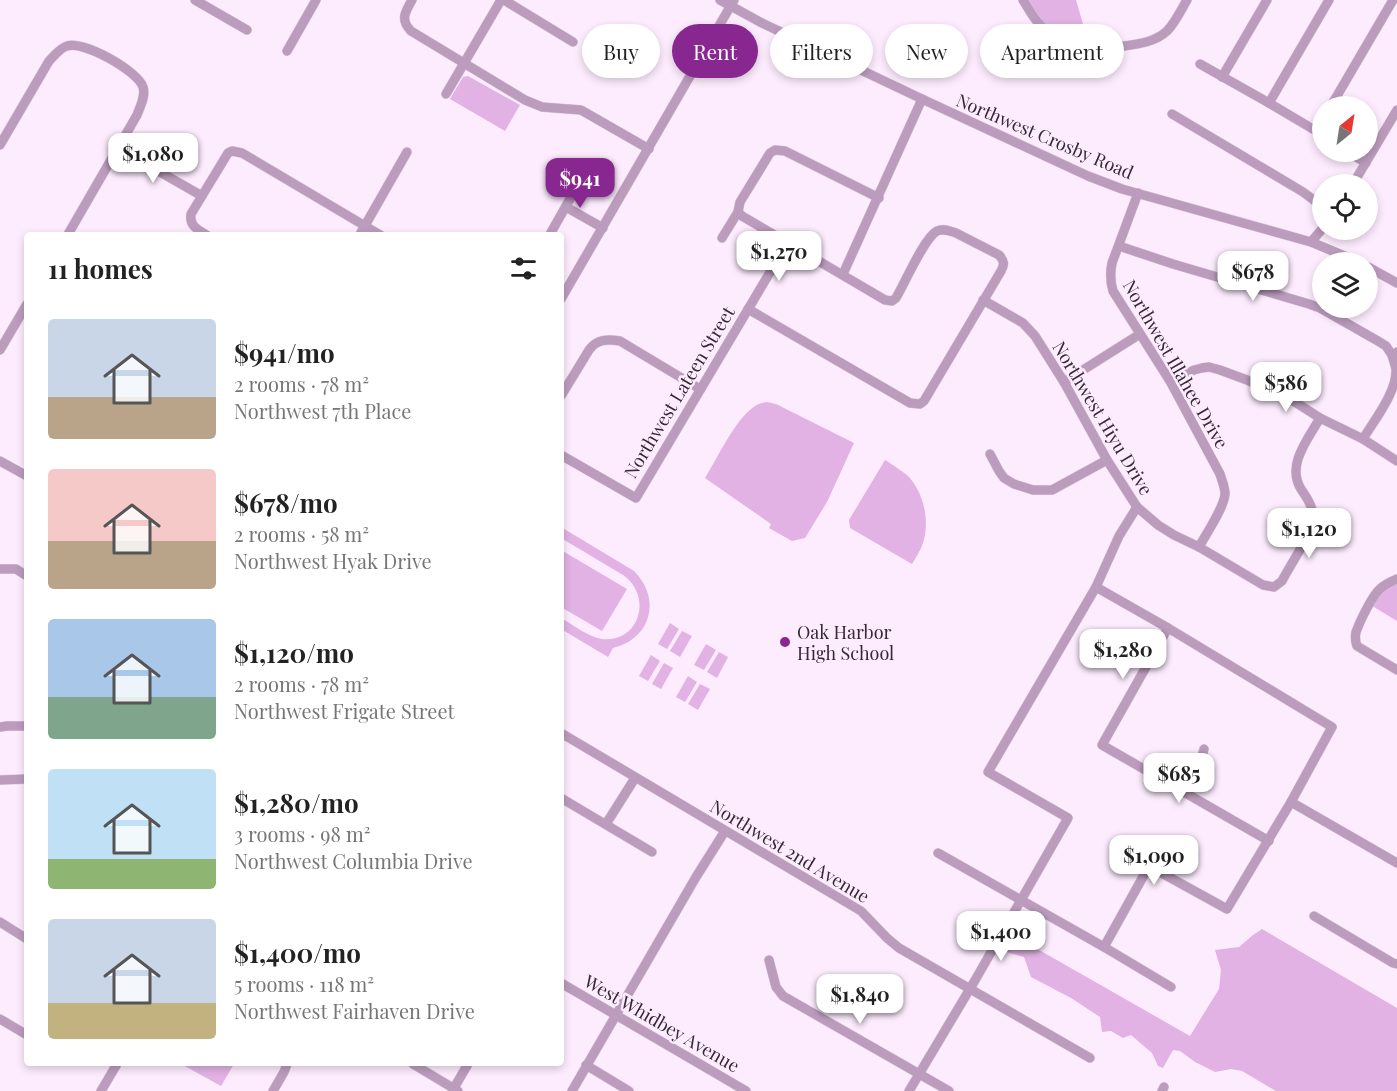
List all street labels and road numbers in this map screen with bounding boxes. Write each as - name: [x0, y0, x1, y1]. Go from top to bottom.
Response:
- street label: Northwest Crosby Road: [953, 88, 1138, 184]
- street label: Northwest Illahee Drive: [1118, 275, 1234, 453]
- street label: Northwest Lateen Street: [618, 301, 740, 482]
- street label: Northwest Hiyu Drive: [1048, 337, 1158, 499]
- street label: Northwest 2nd Avenue: [706, 794, 874, 908]
- street label: West Whidbey Avenue: [579, 968, 744, 1077]

